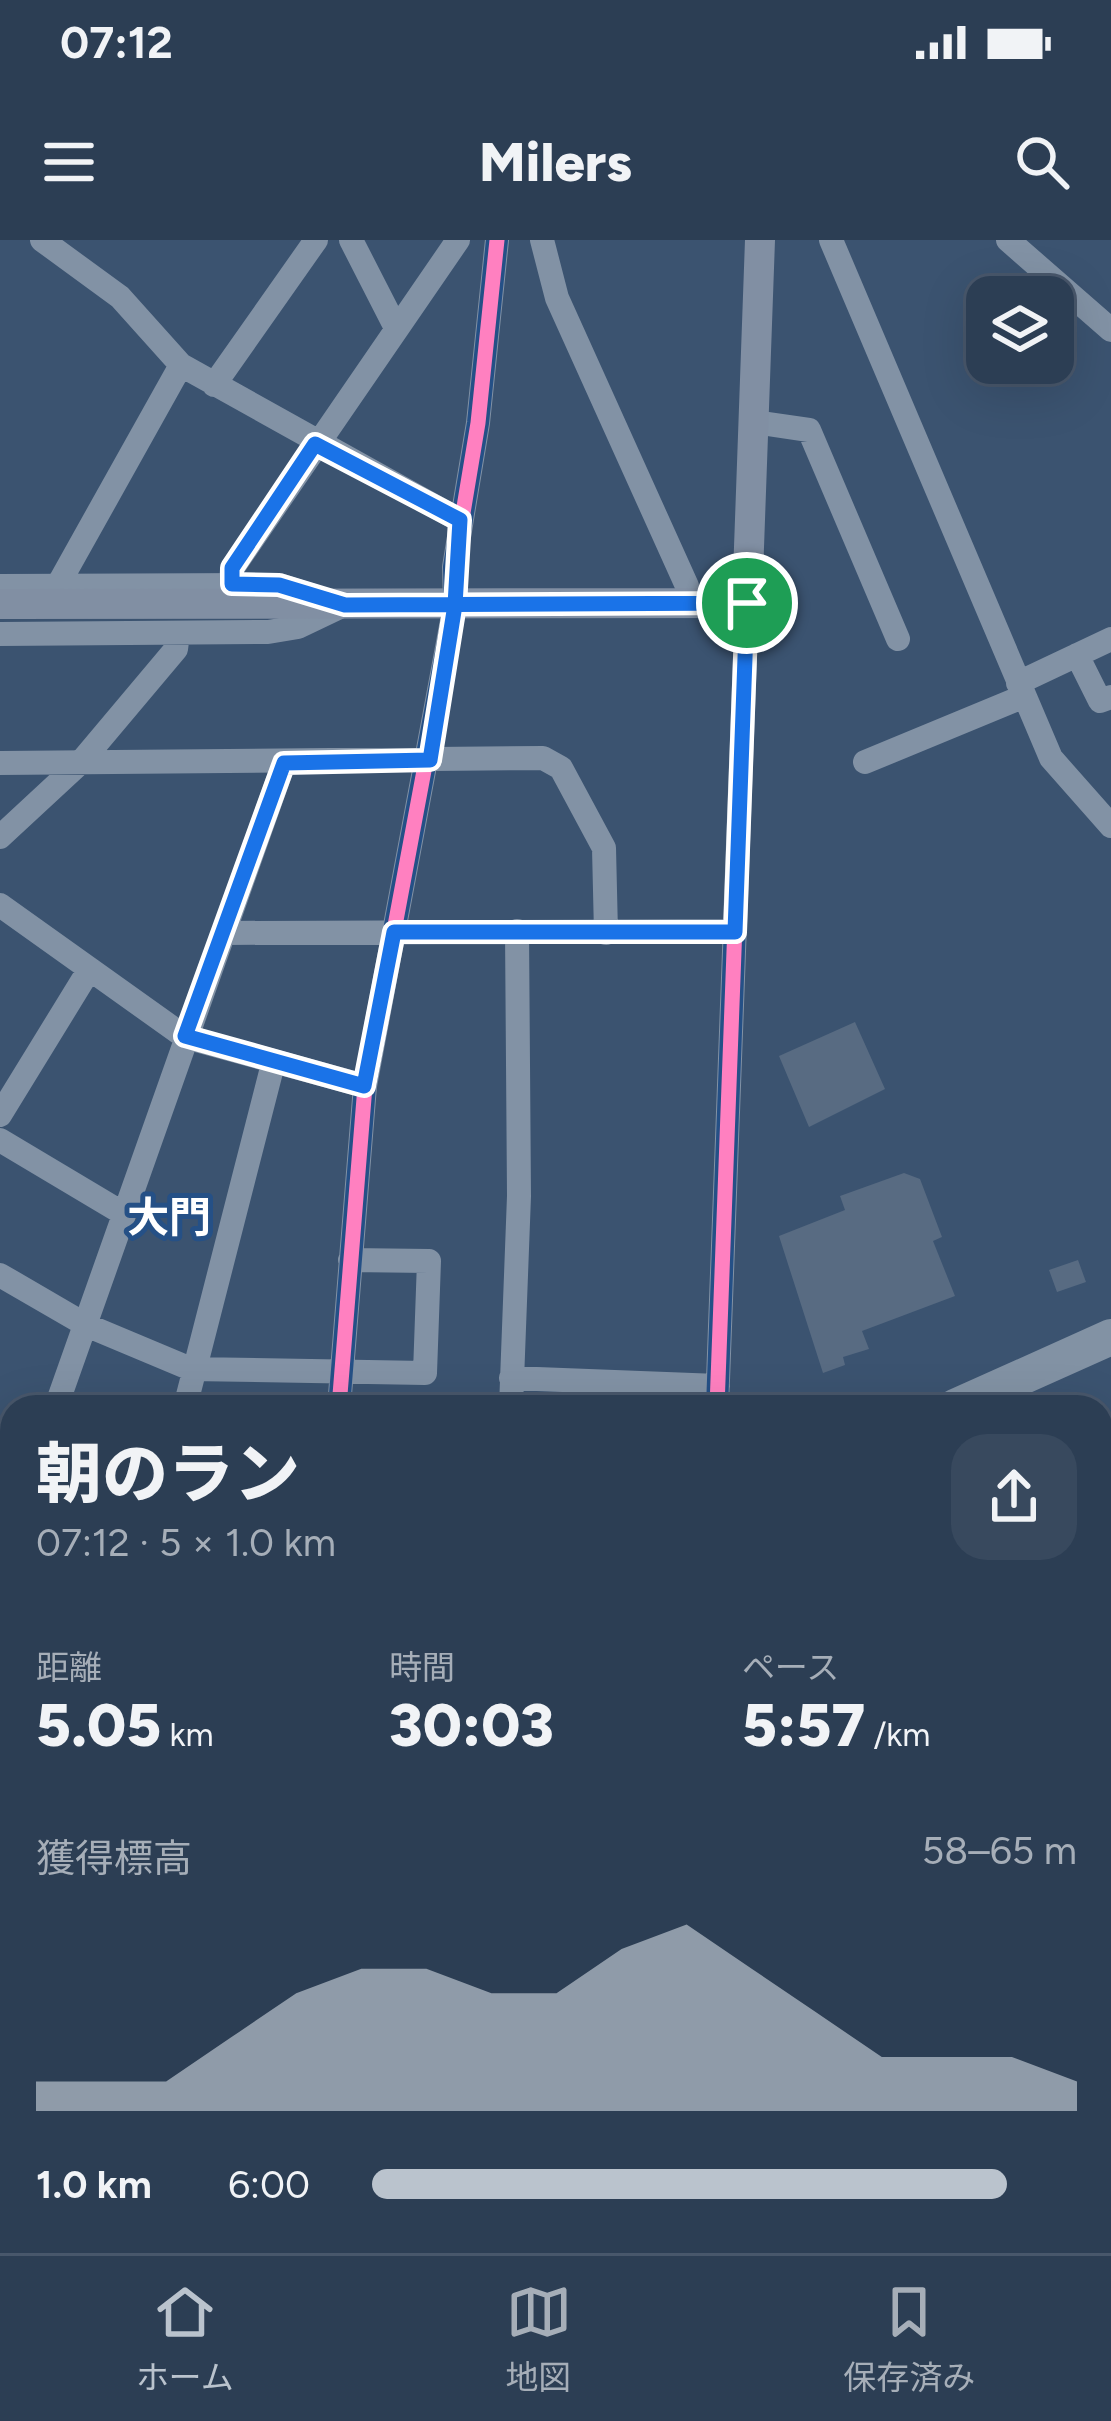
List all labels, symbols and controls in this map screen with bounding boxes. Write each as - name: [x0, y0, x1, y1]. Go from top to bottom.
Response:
- text: 07:12: [60, 15, 173, 69]
- icon: menu: [36, 129, 102, 195]
- icon: search: [1009, 129, 1075, 195]
- text: Milers: [479, 130, 632, 195]
- map controls: [966, 276, 1074, 384]
- button: layers: [966, 276, 1074, 384]
- pin: [696, 552, 798, 654]
- icon: arrive: [714, 570, 780, 636]
- district label: 大門: [127, 1192, 211, 1243]
- text: 朝のラン: [36, 1434, 300, 1514]
- button: share: [951, 1434, 1077, 1560]
- text: 07:12 · 5 × 1.0 km: [36, 1519, 336, 1566]
- text: 距離: [36, 1648, 102, 1687]
- text: 時間: [389, 1648, 455, 1687]
- text: ペース: [742, 1648, 839, 1687]
- text: 5.05: [36, 1689, 161, 1761]
- text: 30:03: [389, 1689, 554, 1761]
- text: 5:57: [742, 1689, 865, 1761]
- text: km: [161, 1715, 213, 1754]
- text: /km: [865, 1715, 930, 1754]
- text: 58–65 m: [922, 1827, 1077, 1874]
- text: 獲得標高: [36, 1835, 192, 1882]
- text: 1.0 km: [36, 2161, 152, 2208]
- text: 6:00: [228, 2161, 310, 2208]
- tab: ホーム: [136, 2279, 234, 2399]
- tab: 地図: [506, 2279, 572, 2399]
- tab: 保存済み: [843, 2279, 975, 2399]

